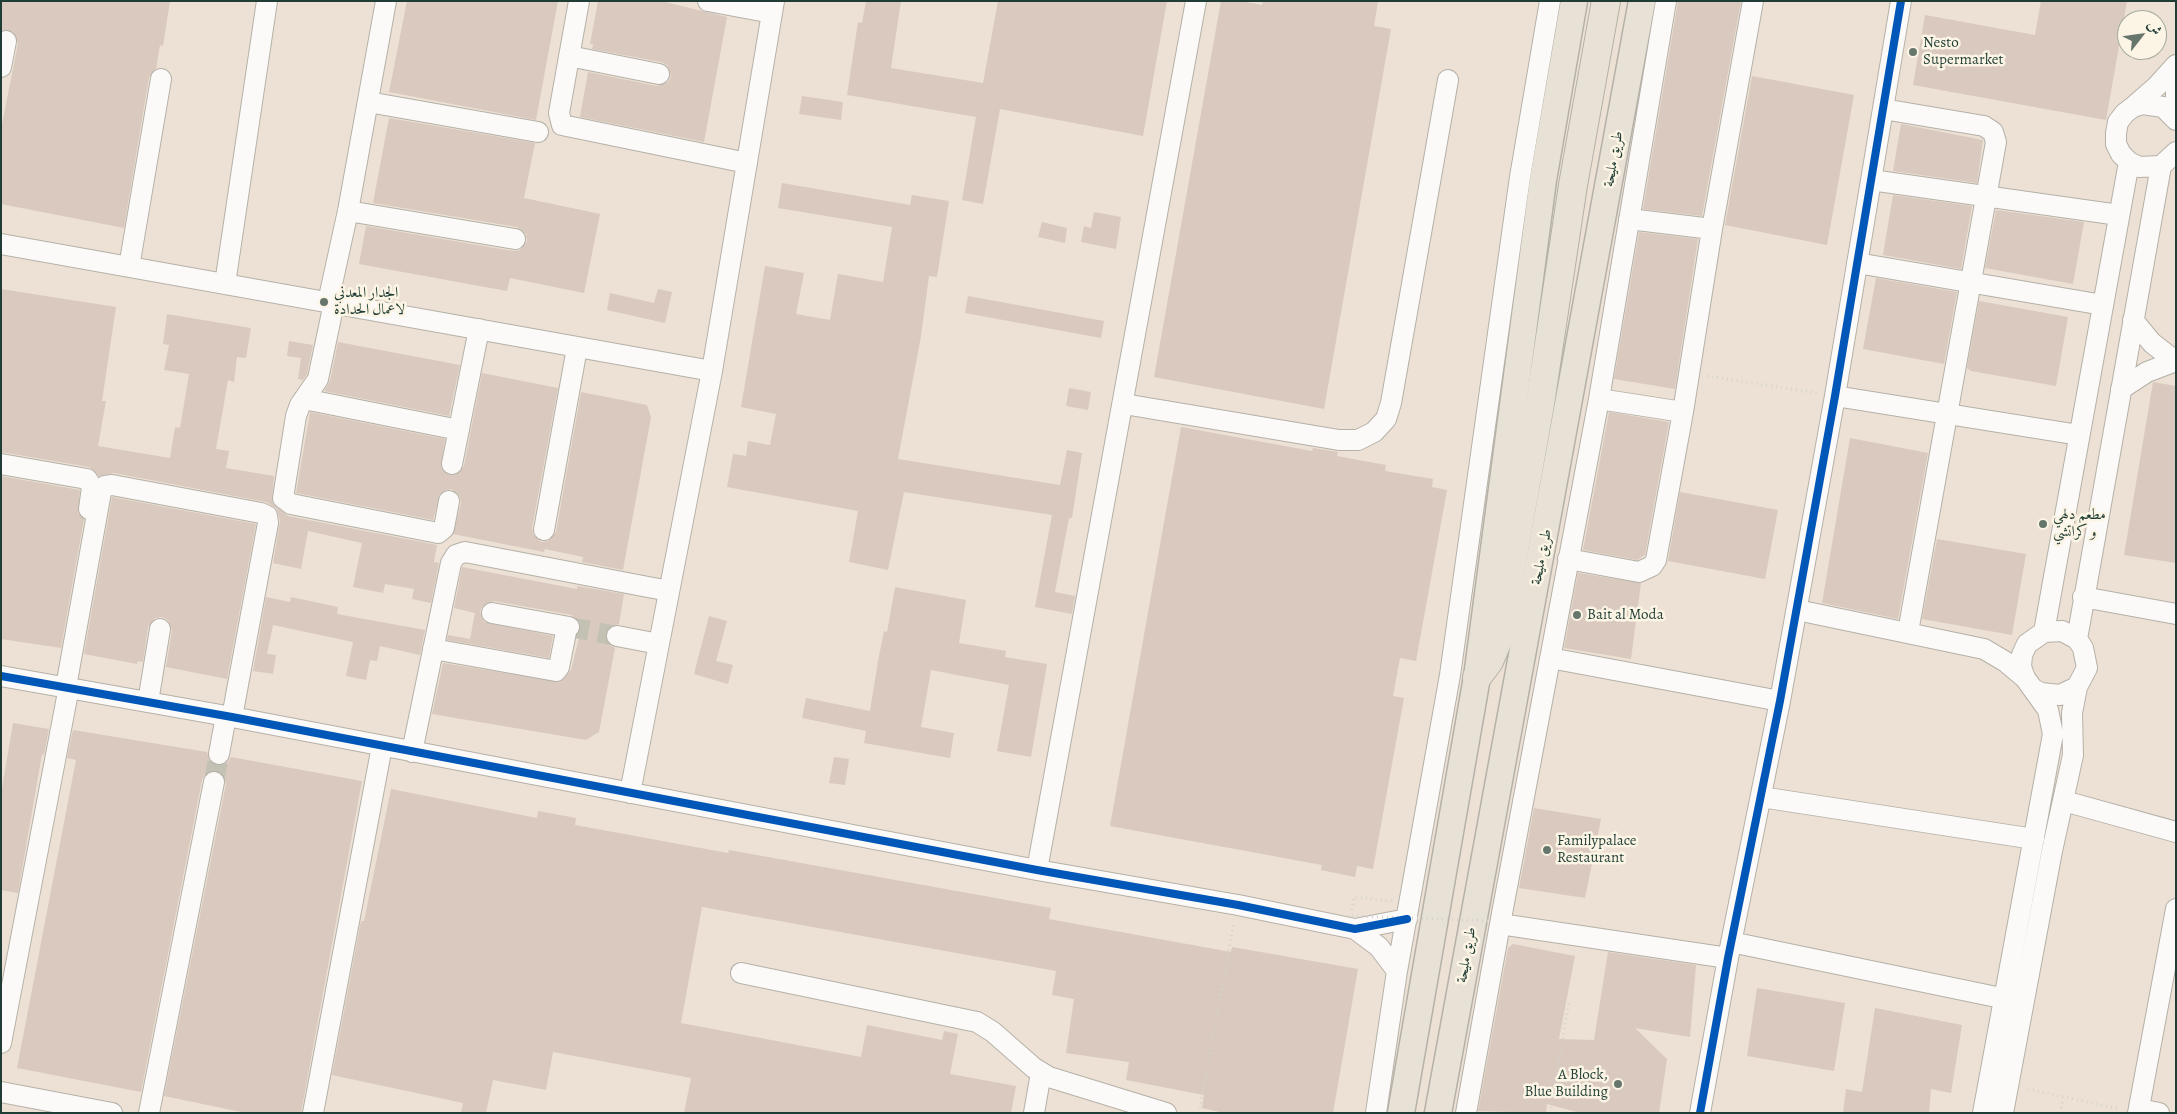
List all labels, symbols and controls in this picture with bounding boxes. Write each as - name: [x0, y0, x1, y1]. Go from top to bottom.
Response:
- north arrow: [2117, 10, 2167, 60]
- text: ش: [2143, 17, 2166, 39]
- place label: Nesto Supermarket: [1923, 34, 2003, 69]
- marker: Nesto Supermarket: [1907, 46, 1919, 58]
- street label: طريق مليحة: [1600, 130, 1628, 188]
- place label: الجدار المعدني لاعمال الحدادة: [334, 284, 405, 319]
- marker: الجدار المعدني لاعمال الحدادة: [318, 296, 330, 308]
- place label: مطعم دلهي و كراتشي: [2053, 506, 2106, 541]
- marker: مطعم دلهي و كراتشي: [2037, 518, 2049, 530]
- street label: طريق مليحة: [1528, 528, 1556, 586]
- place label: Bait al Moda: [1587, 606, 1664, 624]
- marker: Bait al Moda: [1571, 609, 1583, 621]
- place label: Familypalace Restaurant: [1557, 832, 1636, 867]
- marker: Familypalace Restaurant: [1541, 844, 1553, 856]
- street label: طريق مليحة: [1453, 926, 1481, 984]
- place label: A Block, Blue Building: [1525, 1066, 1608, 1101]
- marker: A Block, Blue Building: [1612, 1078, 1624, 1090]

